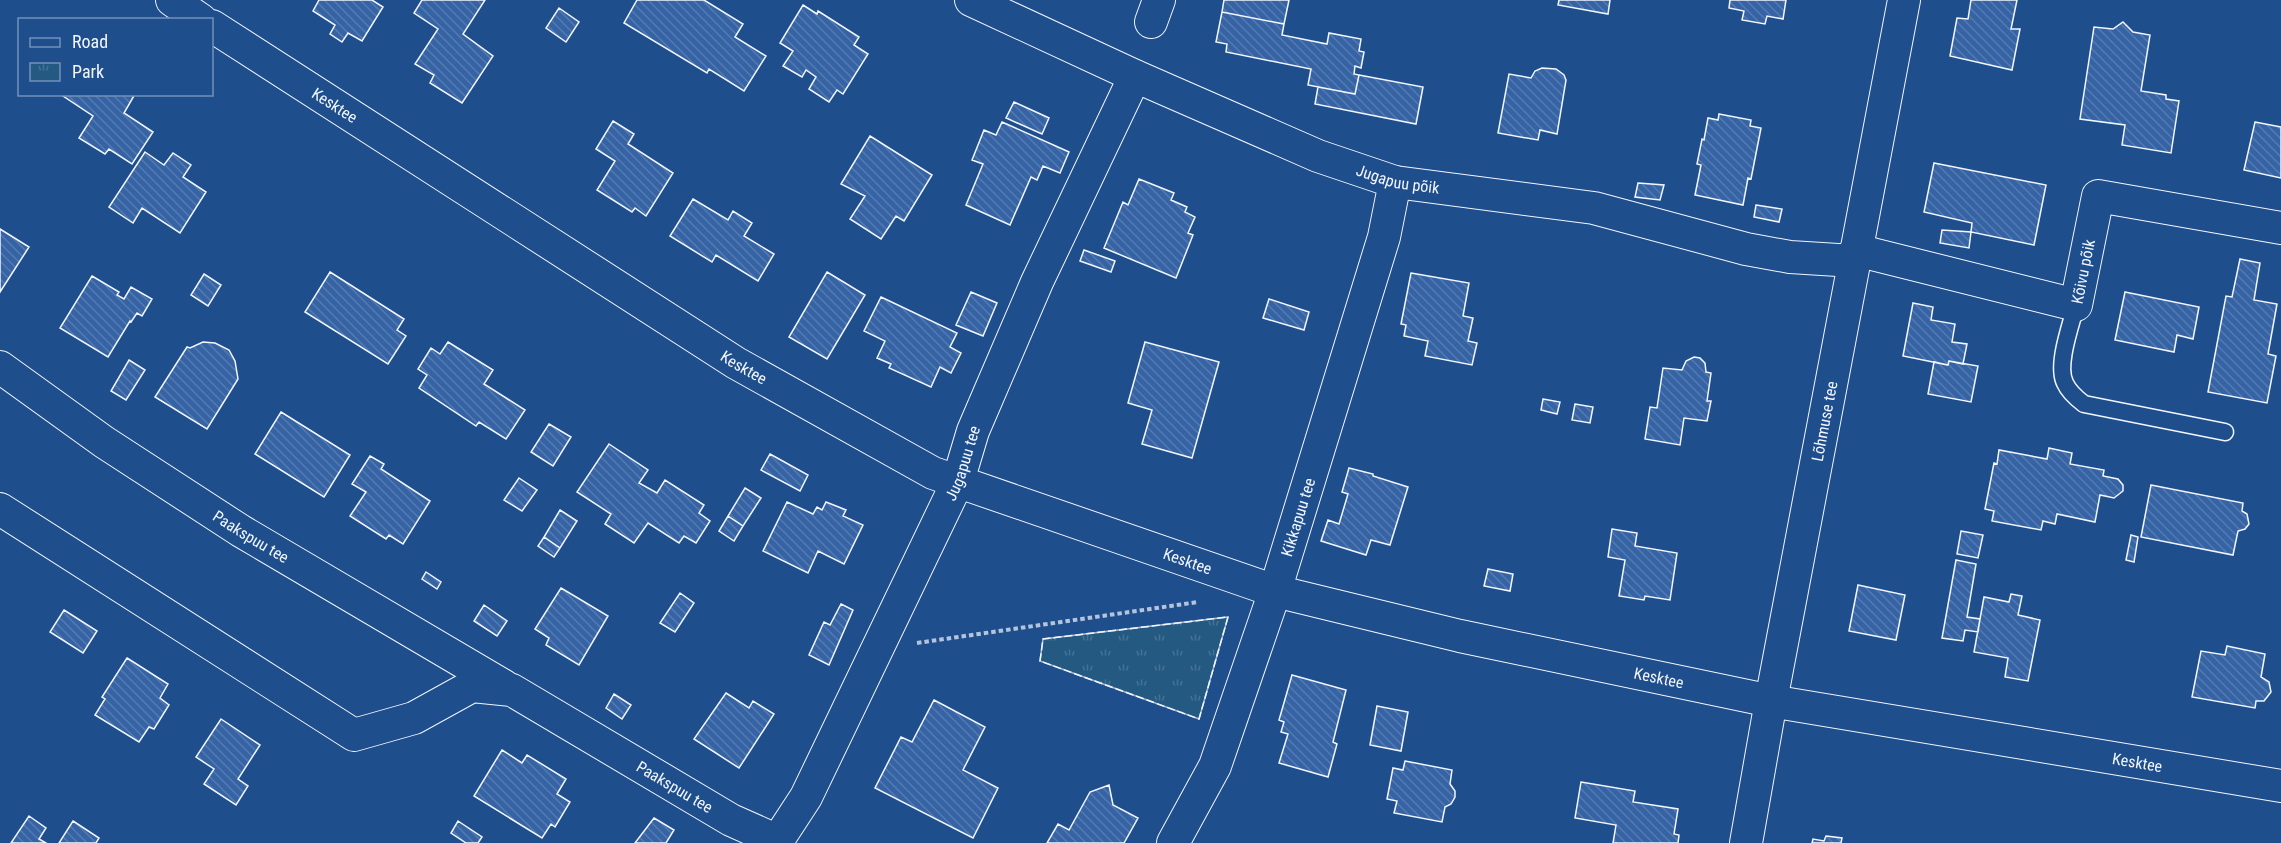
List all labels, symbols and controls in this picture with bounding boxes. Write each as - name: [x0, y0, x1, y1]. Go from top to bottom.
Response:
- legend: [18, 18, 213, 96]
- text: Road: [72, 31, 108, 52]
- text: Park: [72, 61, 104, 82]
- street label: Kesktee: [308, 84, 361, 127]
- street label: Jugapuu põik: [1354, 161, 1441, 198]
- street label: Kõivu põik: [2067, 237, 2099, 305]
- street label: Kesktee: [717, 347, 770, 388]
- street label: Lõhmuse tee: [1808, 380, 1841, 463]
- street label: Jugapuu tee: [941, 423, 984, 504]
- street label: Kikkapuu tee: [1277, 476, 1319, 559]
- street label: Paakspuu tee: [209, 506, 292, 567]
- street label: Kesktee: [1161, 544, 1214, 579]
- street label: Kesktee: [1632, 664, 1685, 692]
- street label: Kesktee: [2111, 749, 2164, 776]
- street label: Paakspuu tee: [633, 757, 716, 817]

